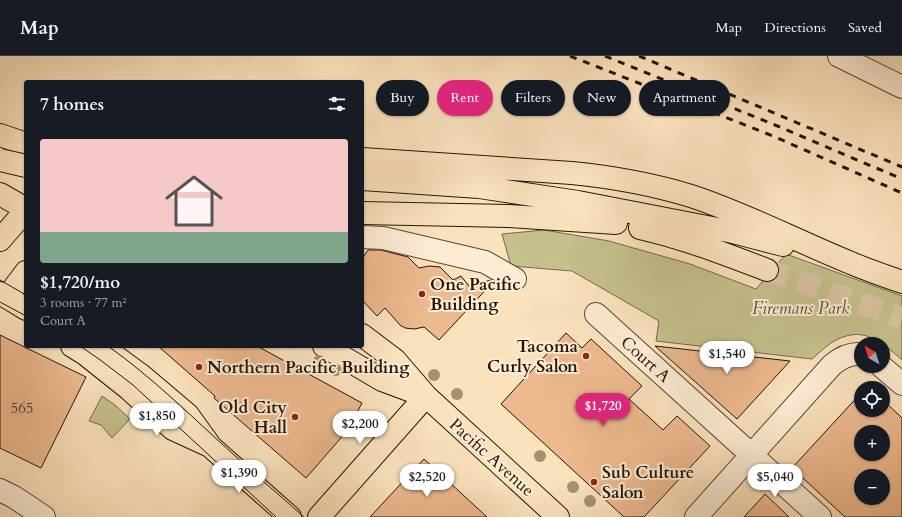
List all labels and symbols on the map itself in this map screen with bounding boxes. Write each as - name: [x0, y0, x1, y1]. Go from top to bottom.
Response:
- place label: One Pacific Building: [430, 273, 521, 316]
- marker: One Pacific Building: [417, 289, 427, 299]
- park label: Firemans Park: [752, 297, 850, 320]
- street label: Court A: [616, 331, 676, 389]
- place label: Tacoma Curly Salon: [487, 335, 579, 378]
- north arrow: [854, 337, 890, 373]
- pin: $1,540: [694, 341, 760, 375]
- marker: Tacoma Curly Salon: [581, 351, 591, 361]
- place label: Northern Pacific Building: [207, 356, 410, 379]
- marker: Northern Pacific Building: [194, 362, 204, 372]
- pin: $1,720: [570, 393, 636, 427]
- place label: Old City Hall: [218, 396, 287, 439]
- house number: 565: [10, 398, 34, 418]
- pin: $1,850: [124, 403, 190, 437]
- pin: $2,200: [327, 411, 393, 445]
- marker: Old City Hall: [290, 412, 300, 422]
- street label: Pacific Avenue: [444, 413, 539, 502]
- pin: $1,390: [206, 460, 272, 494]
- place label: Sub Culture Salon: [602, 461, 694, 504]
- pin: $2,520: [394, 464, 460, 498]
- pin: $5,040: [742, 464, 808, 498]
- marker: Sub Culture Salon: [589, 477, 599, 487]

